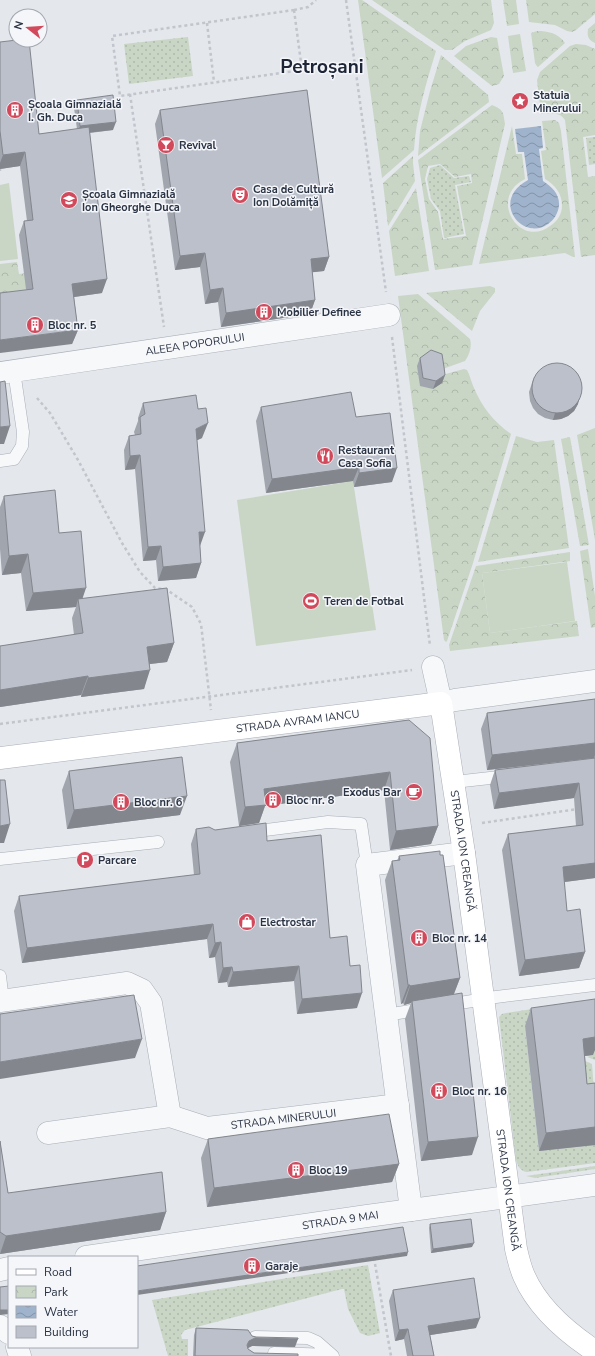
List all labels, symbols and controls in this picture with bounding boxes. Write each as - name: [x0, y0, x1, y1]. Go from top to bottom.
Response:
- north arrow: [8, 8, 48, 48]
- text: N: [11, 19, 27, 31]
- district label: Petroșani: [280, 54, 364, 80]
- place label: Statuia Minerului: [533, 88, 581, 116]
- place icon: Statuia Minerului: [510, 91, 530, 111]
- place label: Școala Gimnazială I. Gh. Duca: [28, 97, 121, 125]
- building icon: Școala Gimnazială I. Gh. Duca: [5, 100, 25, 120]
- bar icon: Revival: [156, 135, 176, 155]
- place label: Revival: [179, 138, 217, 153]
- place label: Casa de Cultură Ion Dolămiță: [253, 182, 334, 210]
- theatre icon: Casa de Cultură Ion Dolămiță: [230, 185, 250, 205]
- place label: Școala Gimnazială Ion Gheorghe Duca: [82, 187, 180, 215]
- school or university icon: Școala Gimnazială Ion Gheorghe Duca: [59, 190, 79, 210]
- building icon: Mobilier Definee: [254, 302, 274, 322]
- place label: Mobilier Definee: [277, 305, 361, 320]
- building icon: Bloc nr. 5: [25, 315, 45, 335]
- place label: Bloc nr. 5: [48, 318, 97, 333]
- street label: ALEEA POPORULUI: [144, 329, 245, 359]
- place label: Restaurant Casa Sofia: [338, 443, 395, 471]
- restaurant icon: Restaurant Casa Sofia: [315, 446, 335, 466]
- sports icon: Teren de Fotbal: [301, 591, 321, 611]
- place label: Teren de Fotbal: [324, 594, 404, 609]
- street label: STRADA AVRAM IANCU: [235, 706, 360, 736]
- cafe icon: Exodus Bar: [404, 782, 424, 802]
- place label: Exodus Bar: [343, 785, 402, 800]
- street label: STRADA ION CREANGĂ: [447, 789, 480, 913]
- building icon: Bloc nr. 8: [263, 790, 283, 810]
- building icon: Bloc nr. 6: [111, 792, 131, 812]
- place label: Bloc nr. 8: [286, 793, 335, 808]
- place label: Bloc nr. 6: [134, 795, 183, 810]
- parking icon: Parcare: [75, 850, 95, 870]
- place label: Parcare: [98, 853, 137, 868]
- shop icon: Electrostar: [237, 912, 257, 932]
- place label: Electrostar: [260, 915, 317, 930]
- building icon: Bloc nr. 14: [409, 928, 429, 948]
- place label: Bloc nr. 14: [432, 931, 487, 946]
- building icon: Bloc nr. 16: [429, 1081, 449, 1101]
- place label: Bloc nr. 16: [452, 1084, 507, 1099]
- street label: STRADA MINERULUI: [230, 1105, 337, 1133]
- street label: STRADA ION CREANGĂ: [493, 1128, 525, 1252]
- building icon: Bloc 19: [286, 1160, 306, 1180]
- place label: Bloc 19: [309, 1163, 348, 1178]
- street label: STRADA 9 MAI: [301, 1207, 379, 1233]
- legend: [8, 1256, 138, 1348]
- building icon: Garaje: [242, 1256, 262, 1276]
- place label: Garaje: [265, 1259, 298, 1274]
- text: Road: [44, 1264, 72, 1280]
- text: Park: [44, 1284, 69, 1300]
- text: Water: [44, 1304, 78, 1320]
- text: Building: [44, 1324, 89, 1340]

